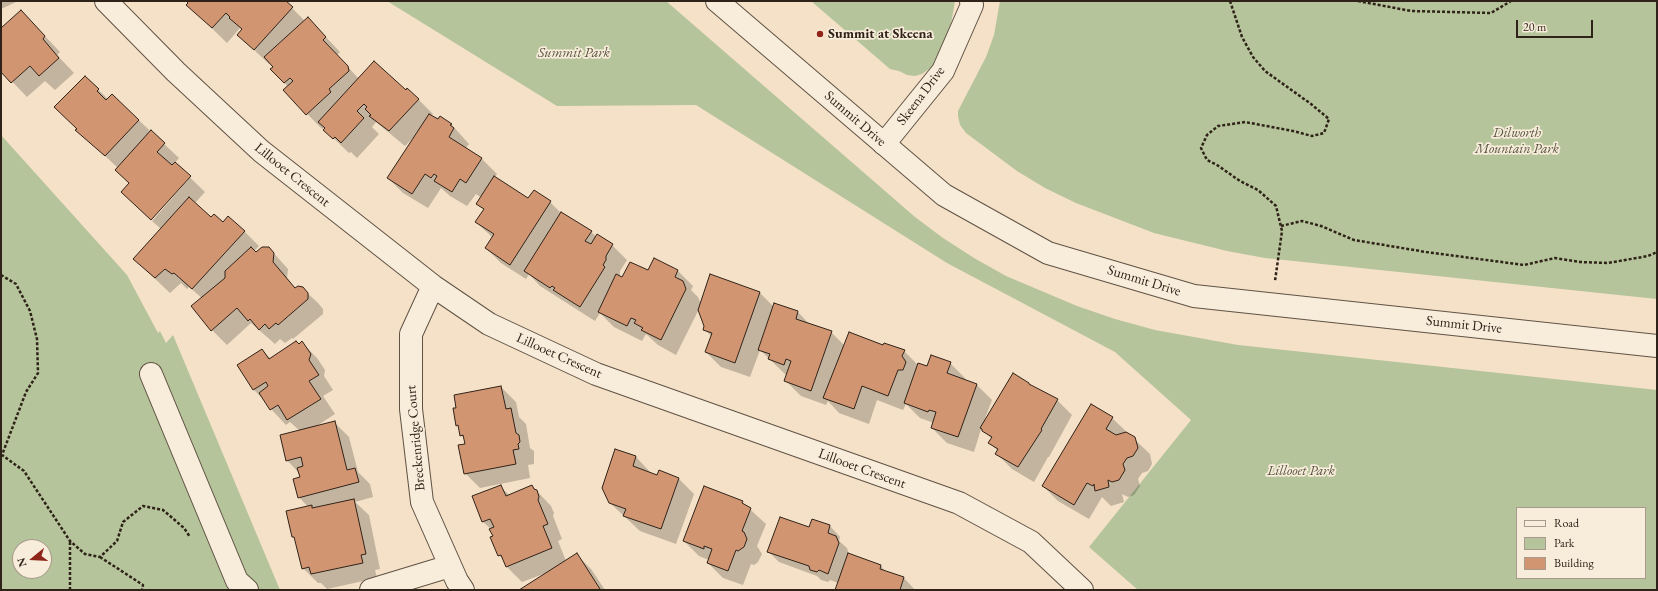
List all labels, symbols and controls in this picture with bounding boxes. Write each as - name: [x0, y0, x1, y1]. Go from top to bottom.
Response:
- scale bar: [1518, 12, 1595, 38]
- text: 20 m: [1523, 19, 1546, 35]
- place label: Summit at Skeena: [828, 26, 933, 42]
- marker: Summit at Skeena: [815, 29, 825, 39]
- park label: Summit Park: [538, 45, 610, 61]
- street label: Skeena Drive: [893, 63, 949, 129]
- street label: Summit Drive: [821, 88, 889, 150]
- park label: Dilworth Mountain Park: [1475, 125, 1559, 158]
- street label: Lillooet Crescent: [251, 139, 333, 211]
- street label: Summit Drive: [1105, 262, 1183, 300]
- street label: Summit Drive: [1425, 313, 1503, 337]
- street label: Lillooet Crescent: [514, 330, 604, 382]
- street label: Breckenridge Court: [403, 384, 429, 492]
- street label: Lillooet Crescent: [816, 445, 908, 493]
- park label: Lillooet Park: [1267, 463, 1335, 479]
- legend: [1516, 507, 1646, 579]
- text: Road: [1554, 515, 1579, 531]
- text: Park: [1554, 535, 1574, 551]
- north arrow: [12, 539, 52, 579]
- text: Building: [1554, 555, 1594, 571]
- text: N: [14, 556, 30, 569]

